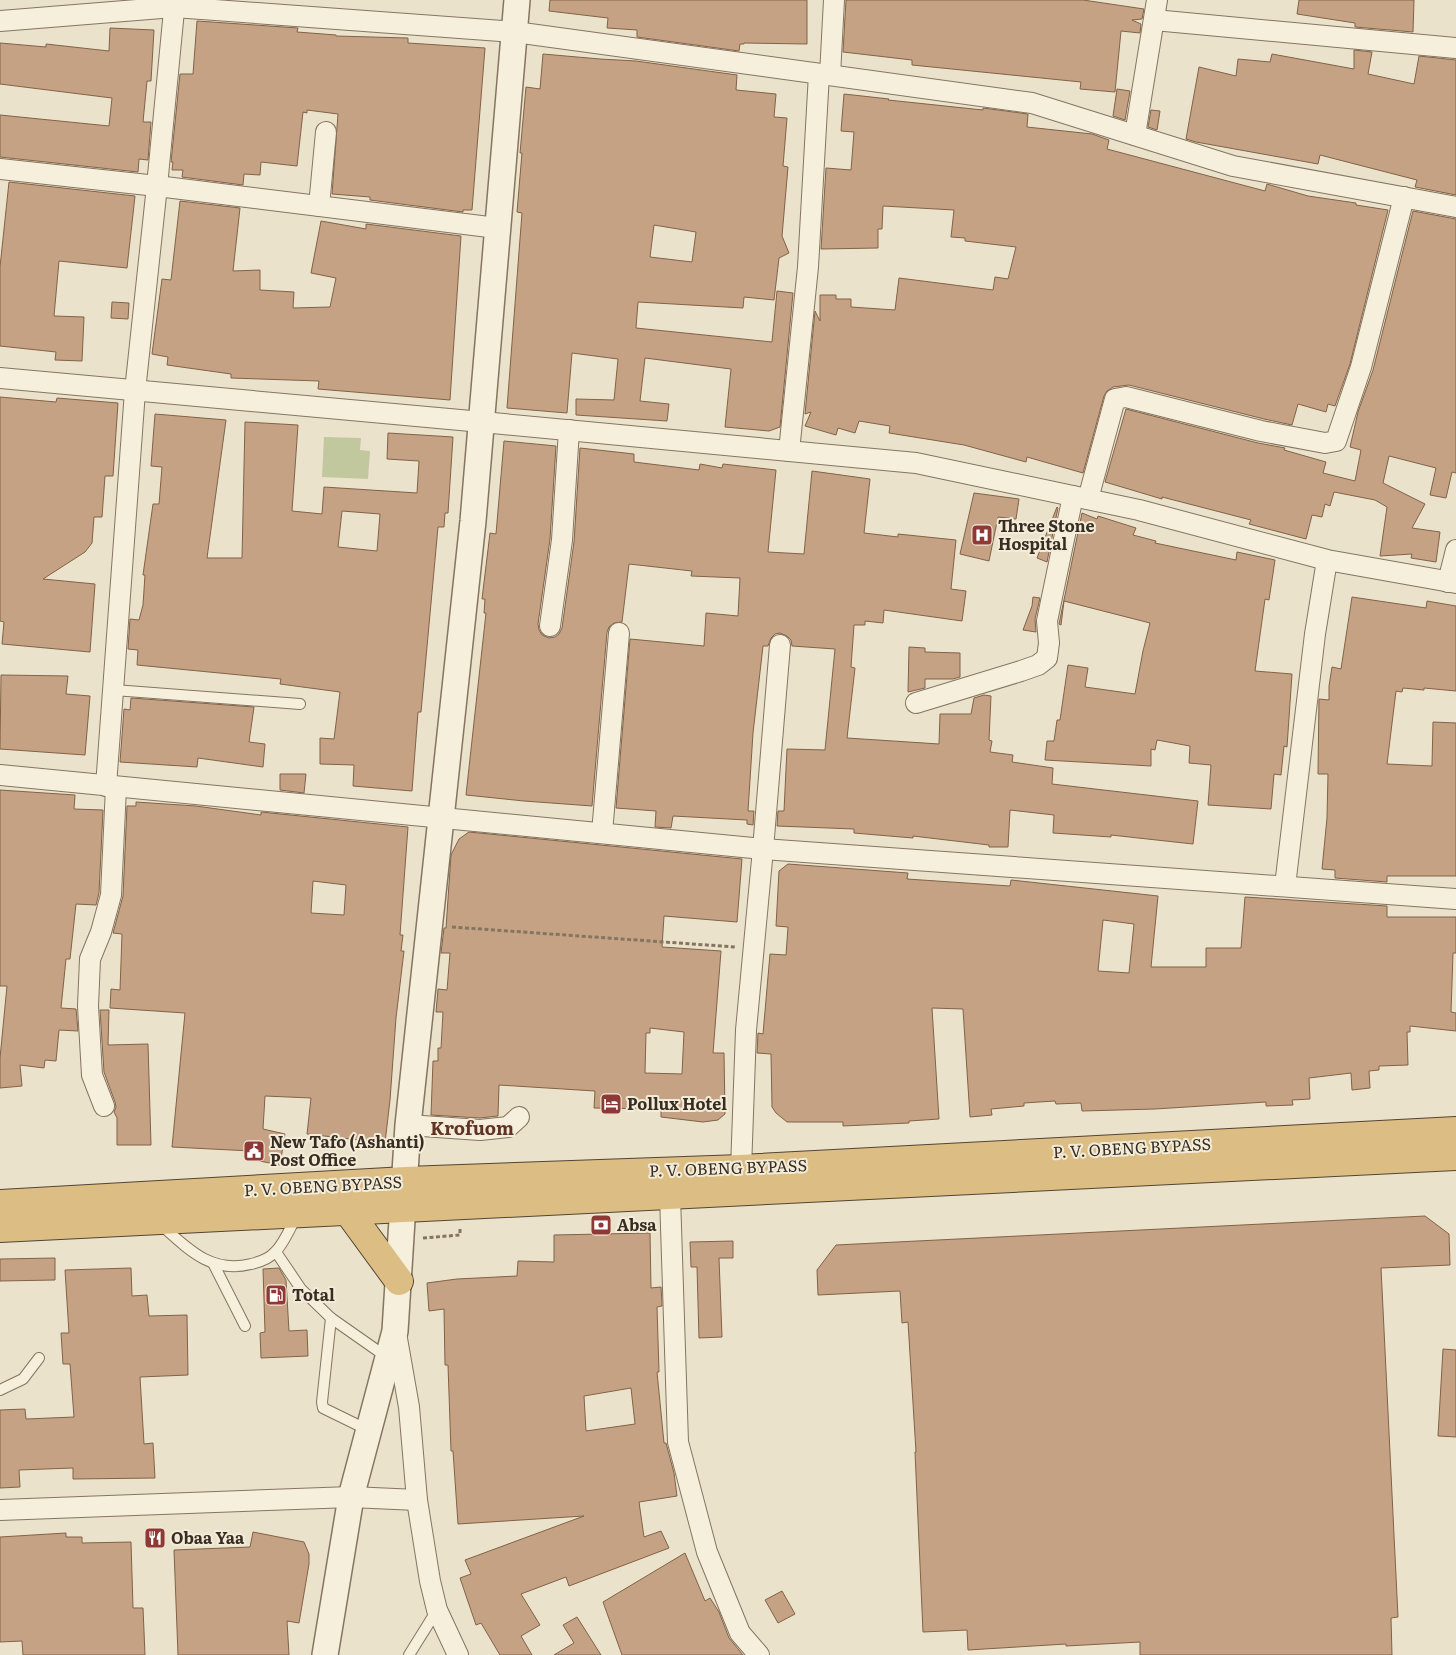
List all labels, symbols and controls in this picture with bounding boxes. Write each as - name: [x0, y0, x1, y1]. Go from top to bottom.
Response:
- place label: Three Stone Hospital: [998, 513, 1095, 555]
- hospital icon: Three Stone Hospital: [970, 523, 994, 547]
- place label: Pollux Hotel: [627, 1091, 727, 1115]
- hotel icon: Pollux Hotel: [599, 1092, 623, 1116]
- district label: Krofuom: [430, 1114, 514, 1141]
- place label: New Tafo (Ashanti) Post Office: [270, 1129, 425, 1171]
- street label: P. V. OBENG BYPASS: [1052, 1131, 1212, 1163]
- public building icon: New Tafo (Ashanti) Post Office: [242, 1139, 266, 1163]
- street label: P. V. OBENG BYPASS: [649, 1152, 807, 1182]
- street label: P. V. OBENG BYPASS: [243, 1169, 403, 1201]
- place label: Absa: [617, 1212, 657, 1236]
- bank icon: Absa: [589, 1213, 613, 1237]
- place label: Total: [292, 1282, 335, 1306]
- fuel station icon: Total: [264, 1283, 288, 1307]
- place label: Obaa Yaa: [171, 1525, 245, 1549]
- restaurant icon: Obaa Yaa: [143, 1526, 167, 1550]

